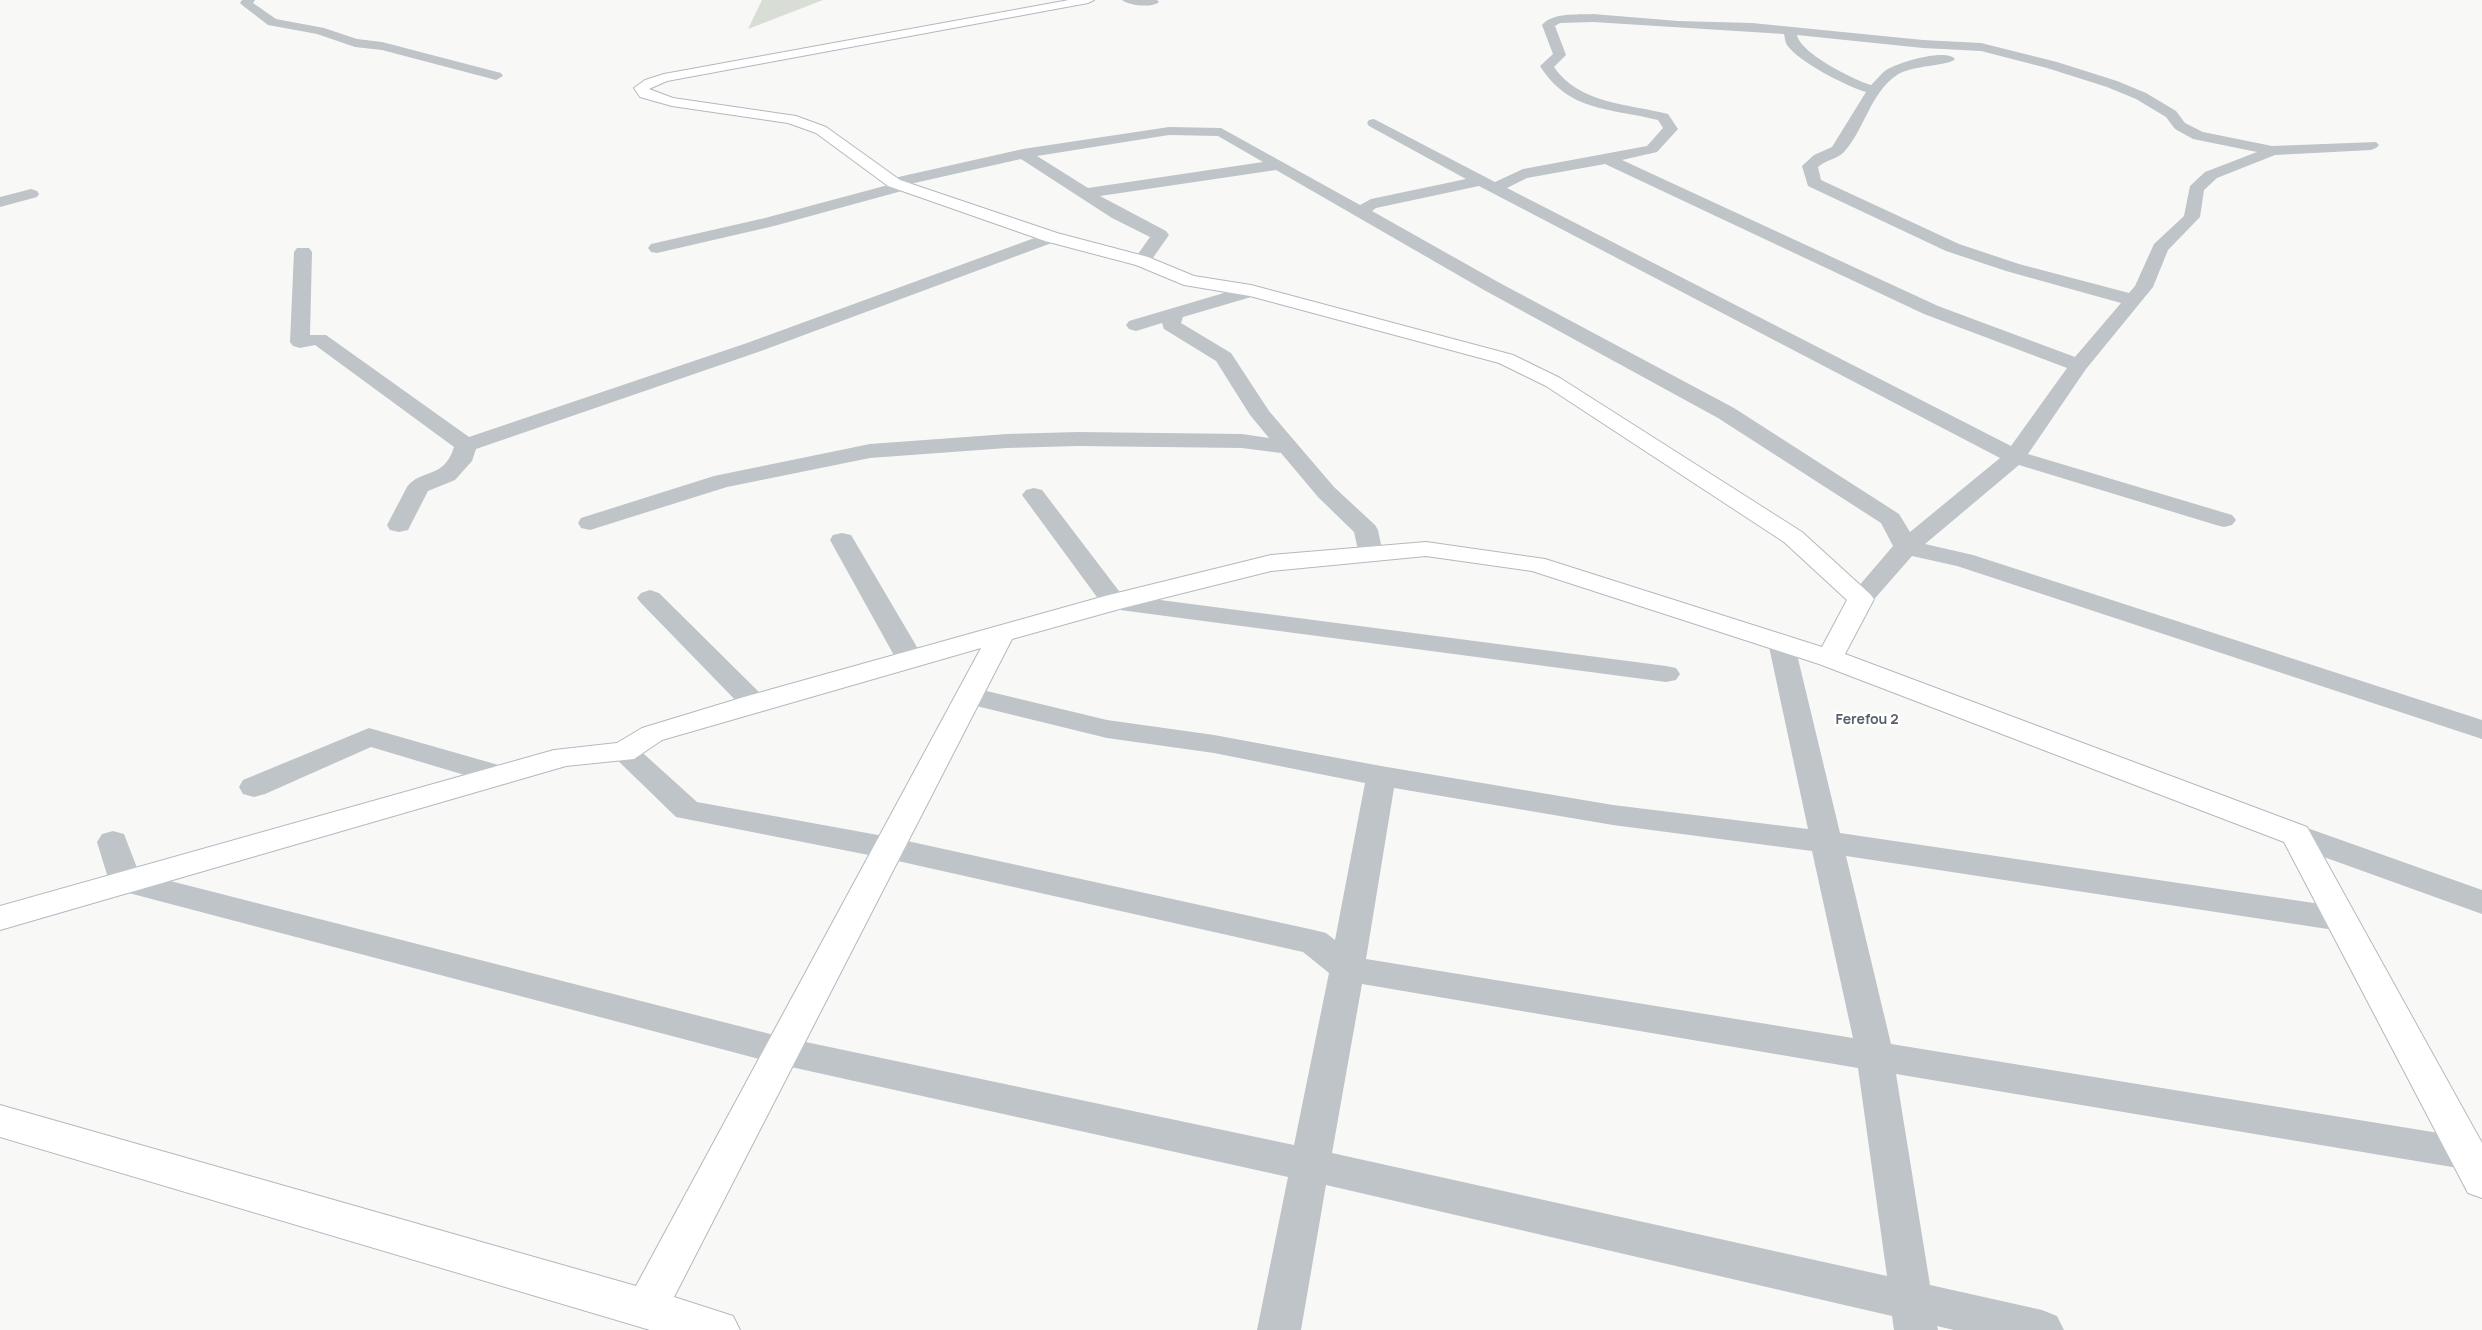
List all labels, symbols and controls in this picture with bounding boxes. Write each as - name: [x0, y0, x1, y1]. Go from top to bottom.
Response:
- district label: Ferefou 2: [1836, 712, 1898, 728]

